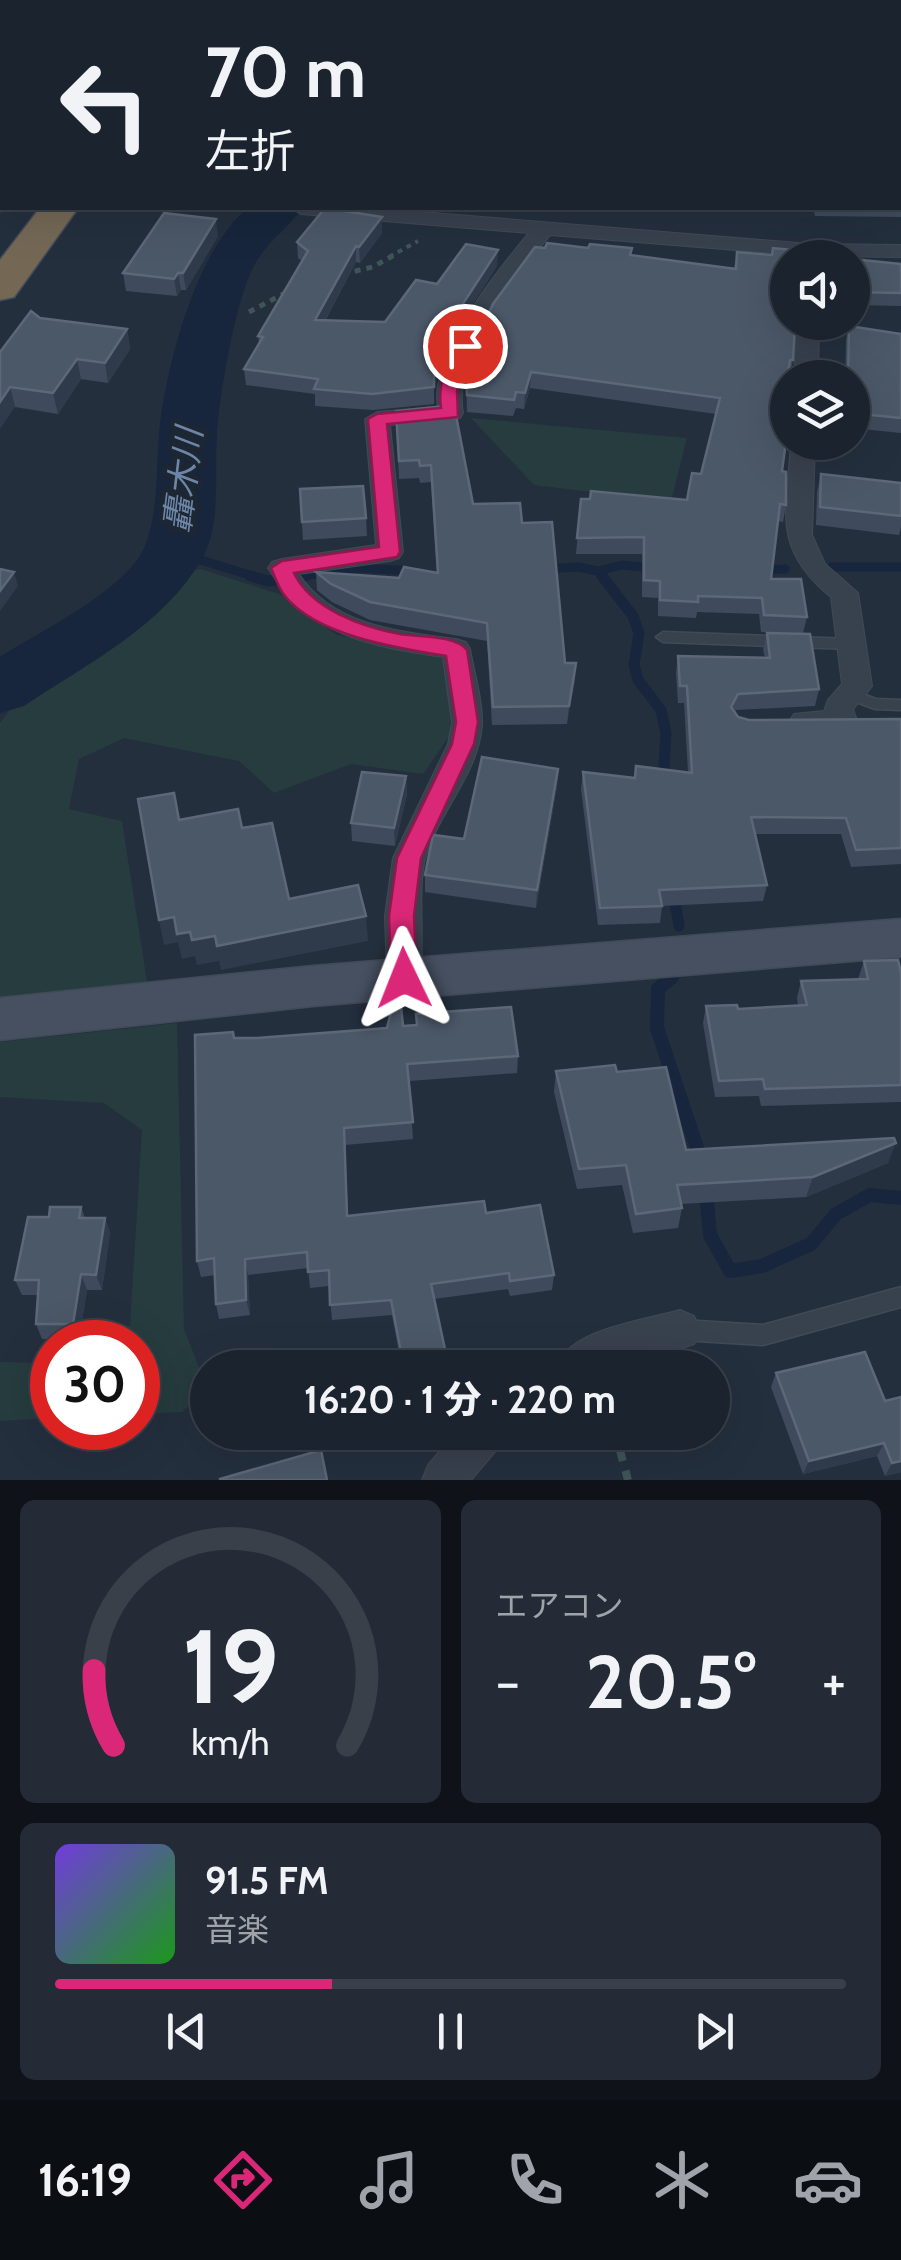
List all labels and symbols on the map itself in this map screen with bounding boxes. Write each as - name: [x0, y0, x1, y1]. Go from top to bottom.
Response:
- pin: [423, 304, 508, 389]
- water label: 轟木川: [155, 421, 211, 535]
- position arrow: [352, 926, 456, 1030]
- speed limit sign: 30: [30, 1320, 160, 1450]

